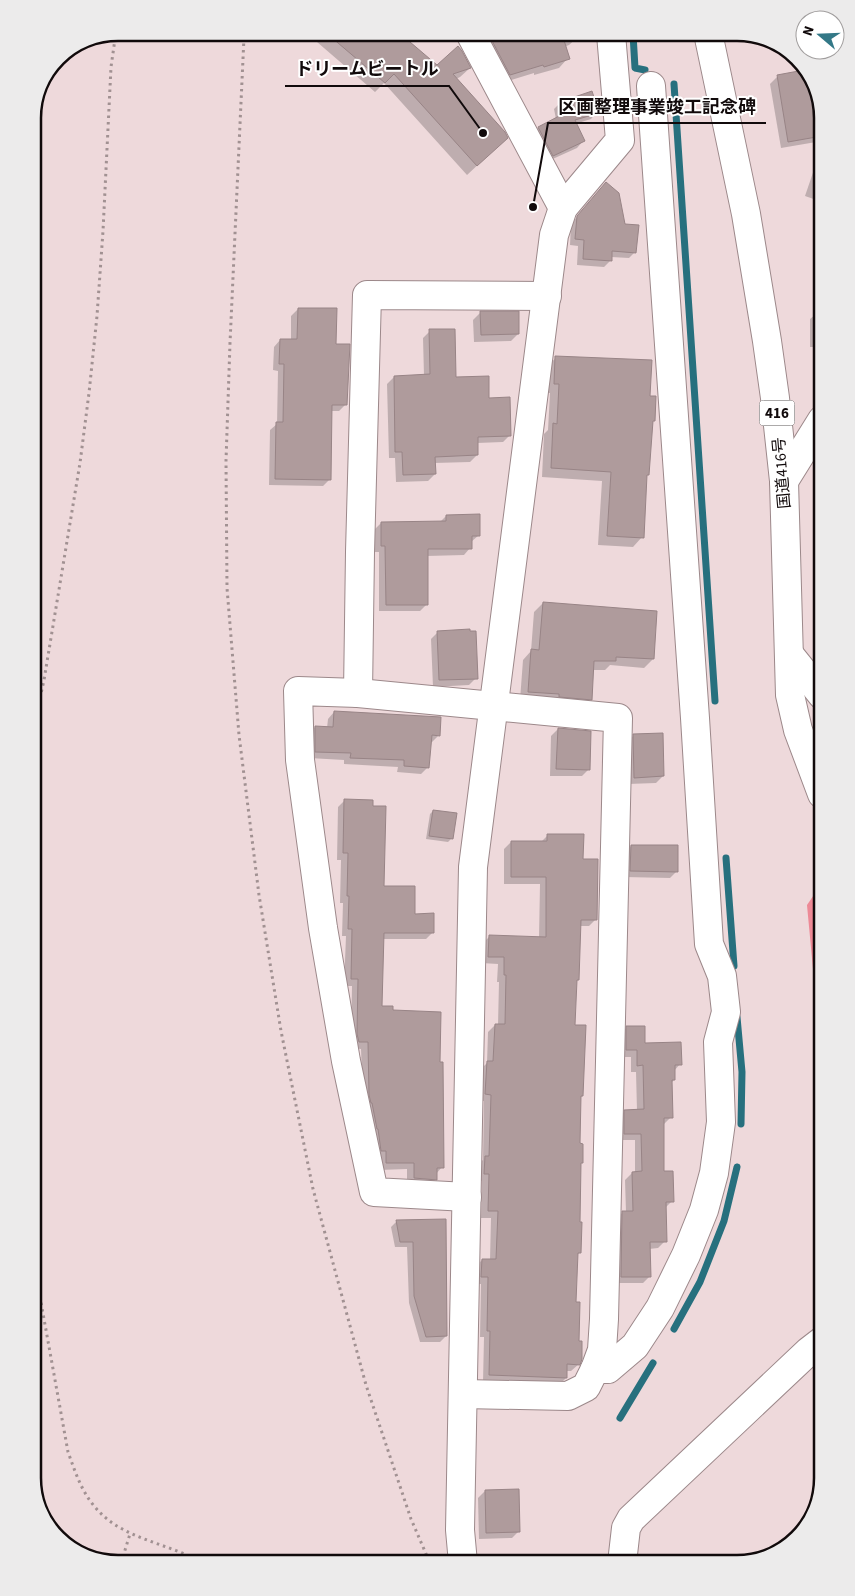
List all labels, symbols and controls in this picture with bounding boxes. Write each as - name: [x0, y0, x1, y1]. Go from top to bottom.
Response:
- north arrow: [795, 10, 845, 60]
- text: N: [798, 23, 820, 39]
- callout: ドリームビートル: [285, 53, 449, 86]
- text: ドリームビートル: [295, 57, 439, 82]
- callout: 区画整理事業竣工記念碑: [548, 90, 766, 123]
- text: 区画整理事業竣工記念碑: [558, 95, 756, 120]
- road number: 416: [760, 400, 794, 426]
- street label: 国道416号: [768, 436, 796, 510]

